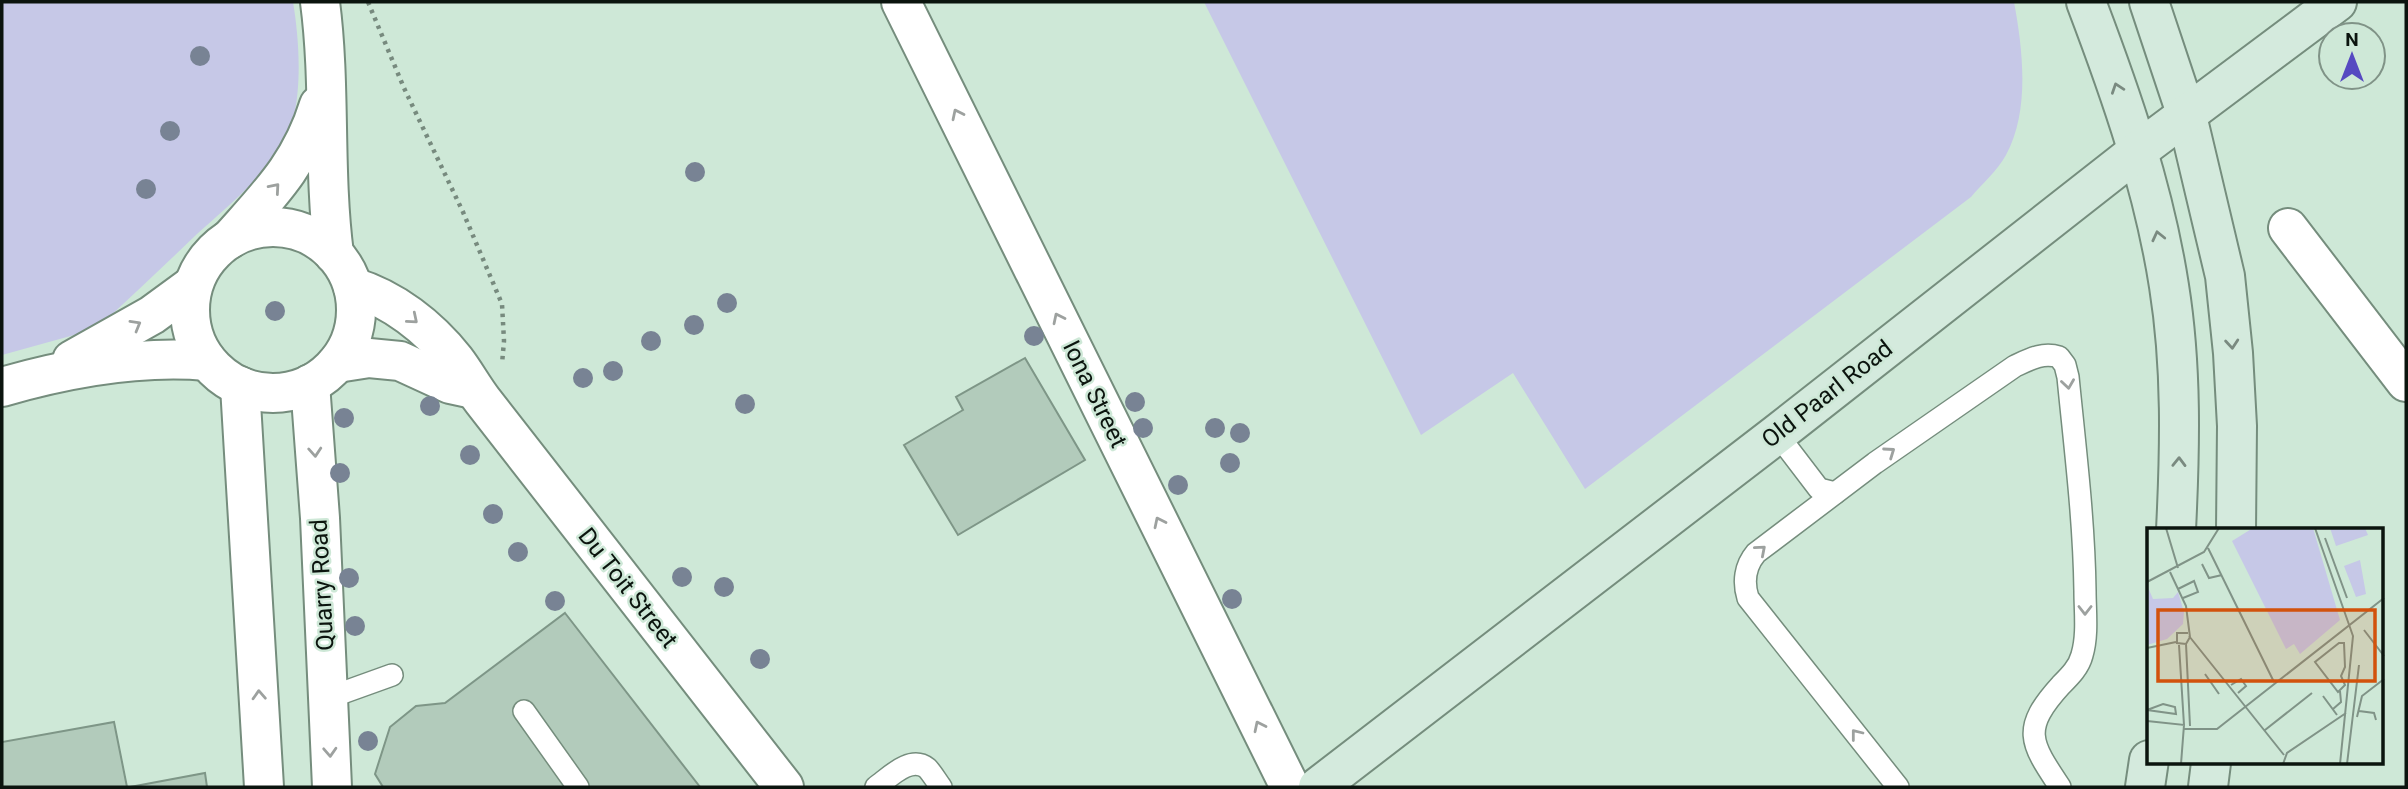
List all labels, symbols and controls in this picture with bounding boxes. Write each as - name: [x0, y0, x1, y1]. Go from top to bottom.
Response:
- north arrow: [2317, 21, 2387, 91]
- text: N: [2345, 28, 2359, 51]
- one-way arrow: [2111, 83, 2125, 95]
- one-way arrow: [951, 109, 965, 121]
- one-way arrow: [267, 183, 279, 196]
- one-way arrow: [2152, 230, 2166, 242]
- one-way arrow: [404, 311, 417, 323]
- one-way arrow: [1052, 313, 1066, 325]
- one-way arrow: [128, 320, 141, 333]
- street label: Old Paarl Road: [1756, 334, 1898, 454]
- street label: Iona Street: [1057, 336, 1133, 452]
- one-way arrow: [2224, 339, 2239, 350]
- one-way arrow: [2060, 378, 2075, 389]
- one-way arrow: [307, 446, 322, 457]
- one-way arrow: [1882, 448, 1895, 460]
- one-way arrow: [2171, 456, 2187, 467]
- one-way arrow: [1153, 517, 1167, 529]
- street label: Quarry Road: [305, 519, 339, 651]
- street label: Du Toit Street: [573, 523, 684, 654]
- inset map: [2147, 528, 2384, 764]
- one-way arrow: [1753, 546, 1766, 558]
- one-way arrow: [2077, 605, 2093, 616]
- one-way arrow: [252, 689, 267, 700]
- one-way arrow: [1254, 721, 1268, 733]
- one-way arrow: [1851, 729, 1864, 741]
- one-way arrow: [323, 747, 338, 758]

